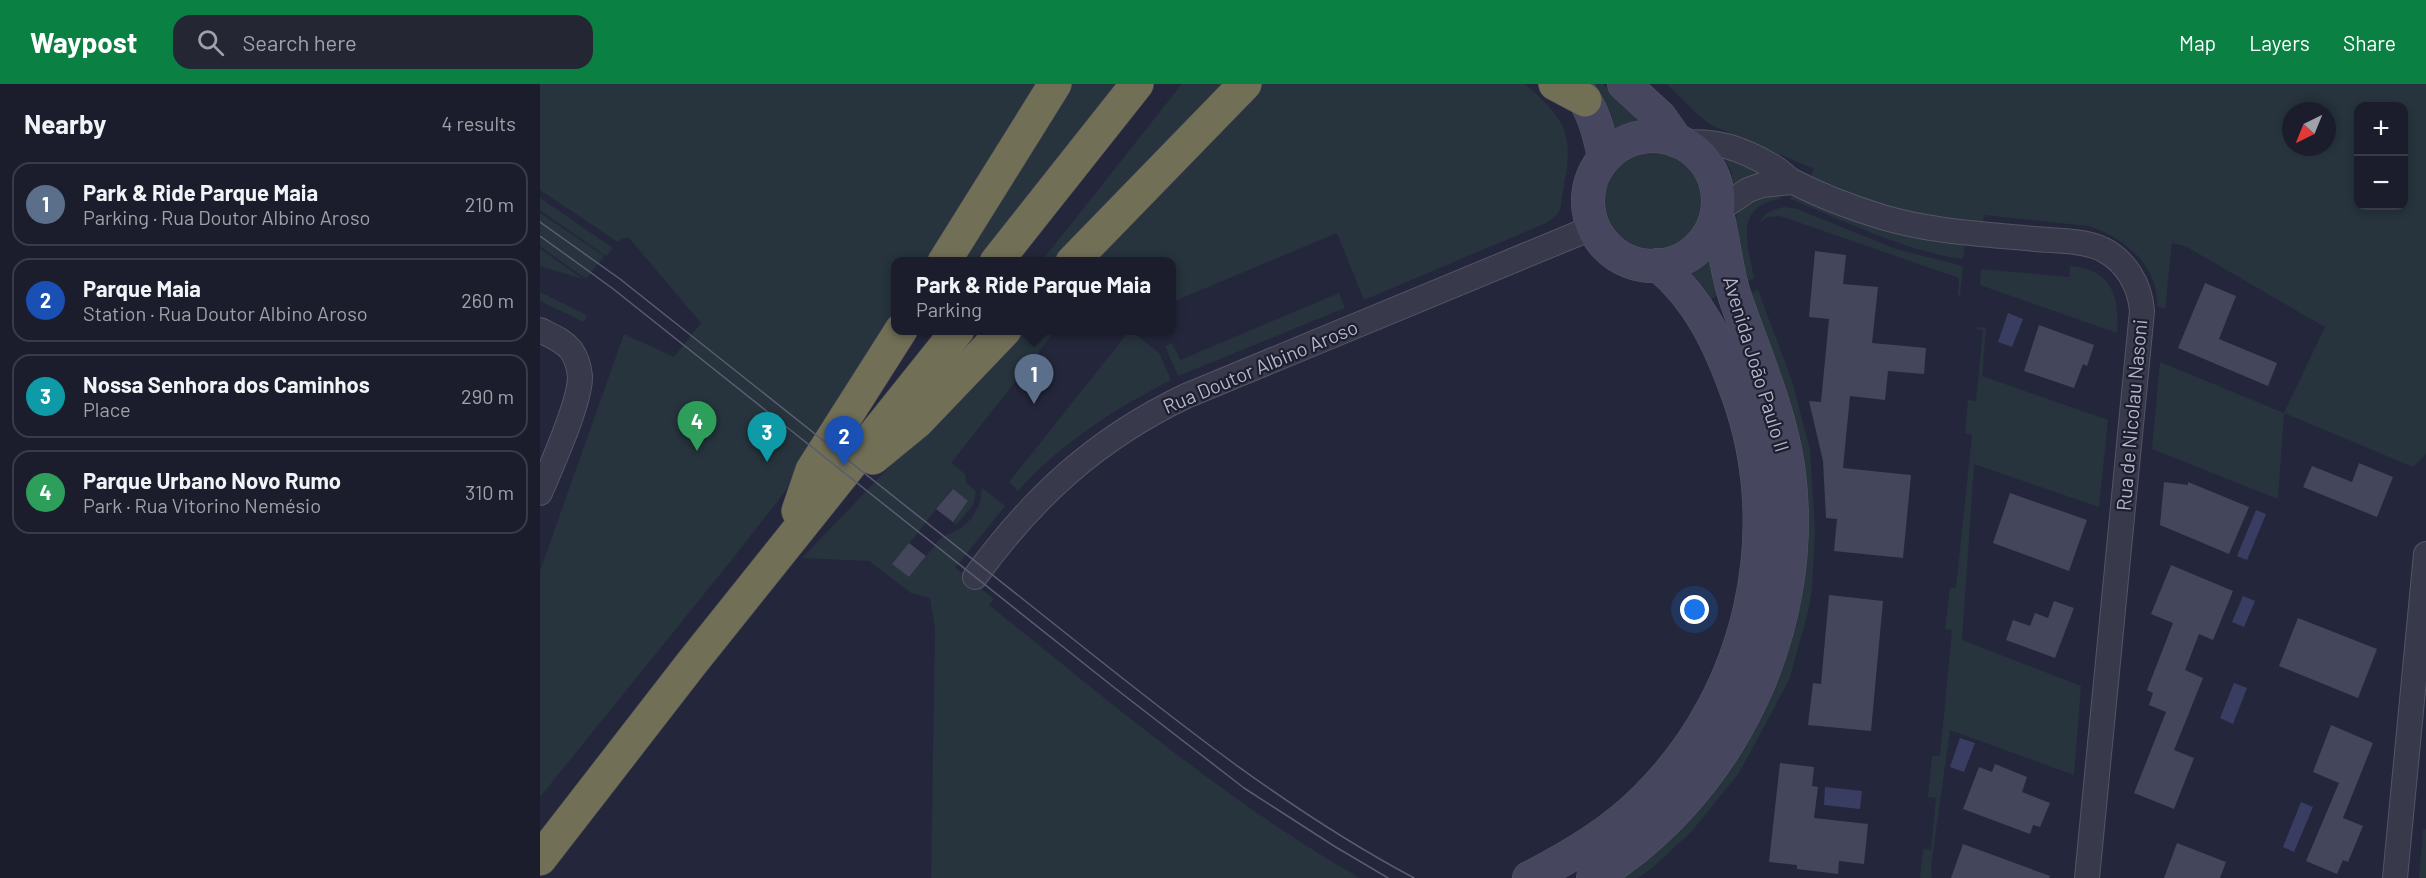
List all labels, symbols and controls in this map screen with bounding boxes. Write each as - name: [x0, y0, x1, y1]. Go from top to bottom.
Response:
- search box: [173, 15, 593, 69]
- text: Waypost: [30, 25, 137, 59]
- icon: search: [194, 26, 227, 59]
- text: Search here: [242, 29, 357, 55]
- text: Map: [2179, 30, 2216, 55]
- text: Layers: [2249, 30, 2310, 55]
- text: Share: [2343, 30, 2396, 55]
- north arrow: [2282, 102, 2336, 156]
- map controls: [2354, 102, 2408, 210]
- button: +: [2354, 102, 2408, 156]
- text: Nearby: [24, 108, 106, 139]
- text: 4 results: [441, 111, 516, 135]
- button: −: [2354, 156, 2408, 210]
- text: Park & Ride Parque Maia: [83, 179, 318, 205]
- text: 1: [42, 192, 49, 216]
- text: 210 m: [465, 192, 514, 216]
- text: Parking · Rua Doutor Albino Aroso: [83, 205, 370, 229]
- popup: [891, 257, 1176, 335]
- text: Park & Ride Parque Maia: [916, 271, 1151, 297]
- street label: Avenida João Paulo II: [1719, 273, 1795, 455]
- text: Parque Maia: [83, 275, 201, 301]
- text: 2: [40, 288, 51, 312]
- text: 260 m: [461, 288, 514, 312]
- text: Parking: [916, 297, 982, 321]
- text: Station · Rua Doutor Albino Aroso: [83, 301, 368, 325]
- street label: Rua Doutor Albino Aroso: [1159, 314, 1361, 418]
- street label: Rua de Nicolau Nasoni: [2111, 318, 2151, 512]
- pin: 1: [1014, 354, 1054, 404]
- text: Nossa Senhora dos Caminhos: [83, 371, 370, 397]
- text: 3: [40, 384, 51, 408]
- text: 290 m: [461, 384, 514, 408]
- text: Place: [83, 397, 131, 421]
- pin: 4: [678, 402, 716, 451]
- pin: 3: [748, 412, 786, 462]
- pin: 2: [824, 416, 864, 466]
- text: Parque Urbano Novo Rumo: [83, 467, 341, 493]
- text: 4: [39, 480, 52, 504]
- text: 310 m: [465, 480, 514, 504]
- text: Park · Rua Vitorino Nemésio: [83, 493, 321, 517]
- your location: [1680, 595, 1709, 624]

